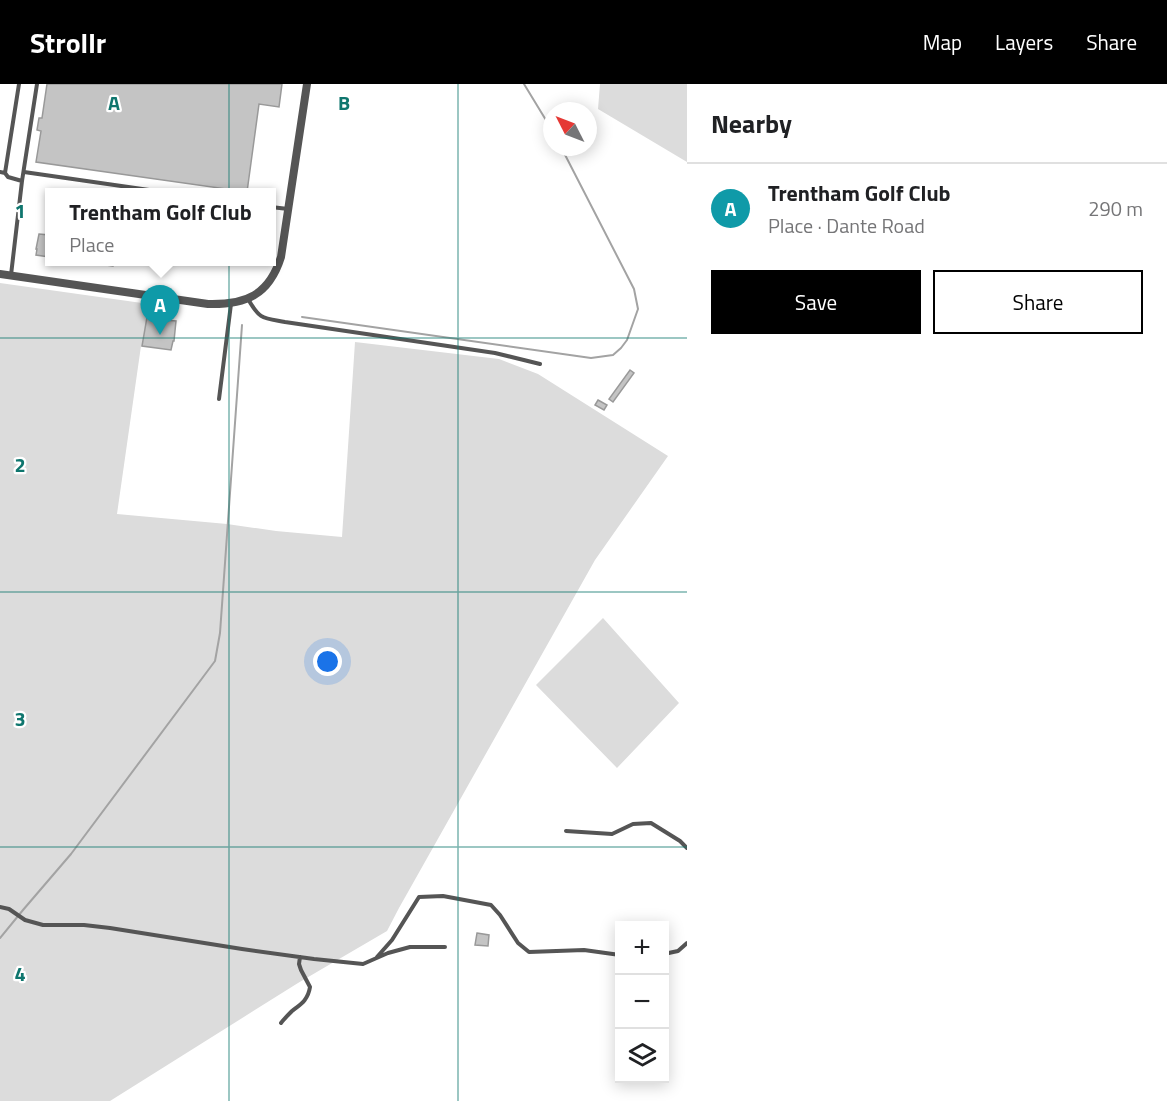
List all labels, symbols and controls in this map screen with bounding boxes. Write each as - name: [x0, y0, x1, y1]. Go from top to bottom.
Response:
- text: Strollr: [30, 21, 106, 64]
- text: Map: [923, 26, 962, 58]
- text: Layers: [995, 26, 1053, 58]
- text: Share: [1086, 26, 1137, 58]
- text: A: [108, 87, 120, 118]
- text: B: [338, 87, 350, 118]
- north arrow: [543, 102, 597, 156]
- text: Nearby: [711, 104, 792, 143]
- text: Trentham Golf Club: [768, 176, 951, 210]
- popup: [45, 188, 276, 266]
- text: A: [724, 193, 737, 224]
- text: 290 m: [1088, 193, 1143, 224]
- text: 1: [14, 195, 26, 226]
- text: Trentham Golf Club: [69, 195, 252, 229]
- text: Place · Dante Road: [768, 210, 925, 241]
- text: Place: [69, 229, 114, 260]
- button: Save: [711, 270, 921, 334]
- button: Share: [933, 270, 1143, 334]
- pin: A: [140, 286, 180, 335]
- text: 2: [14, 449, 26, 480]
- your location: [313, 647, 342, 676]
- text: 3: [14, 703, 26, 734]
- map controls: [615, 921, 669, 1083]
- button: +: [615, 921, 669, 975]
- text: 4: [14, 958, 26, 989]
- button: −: [615, 975, 669, 1029]
- button: layers: [615, 1029, 669, 1083]

